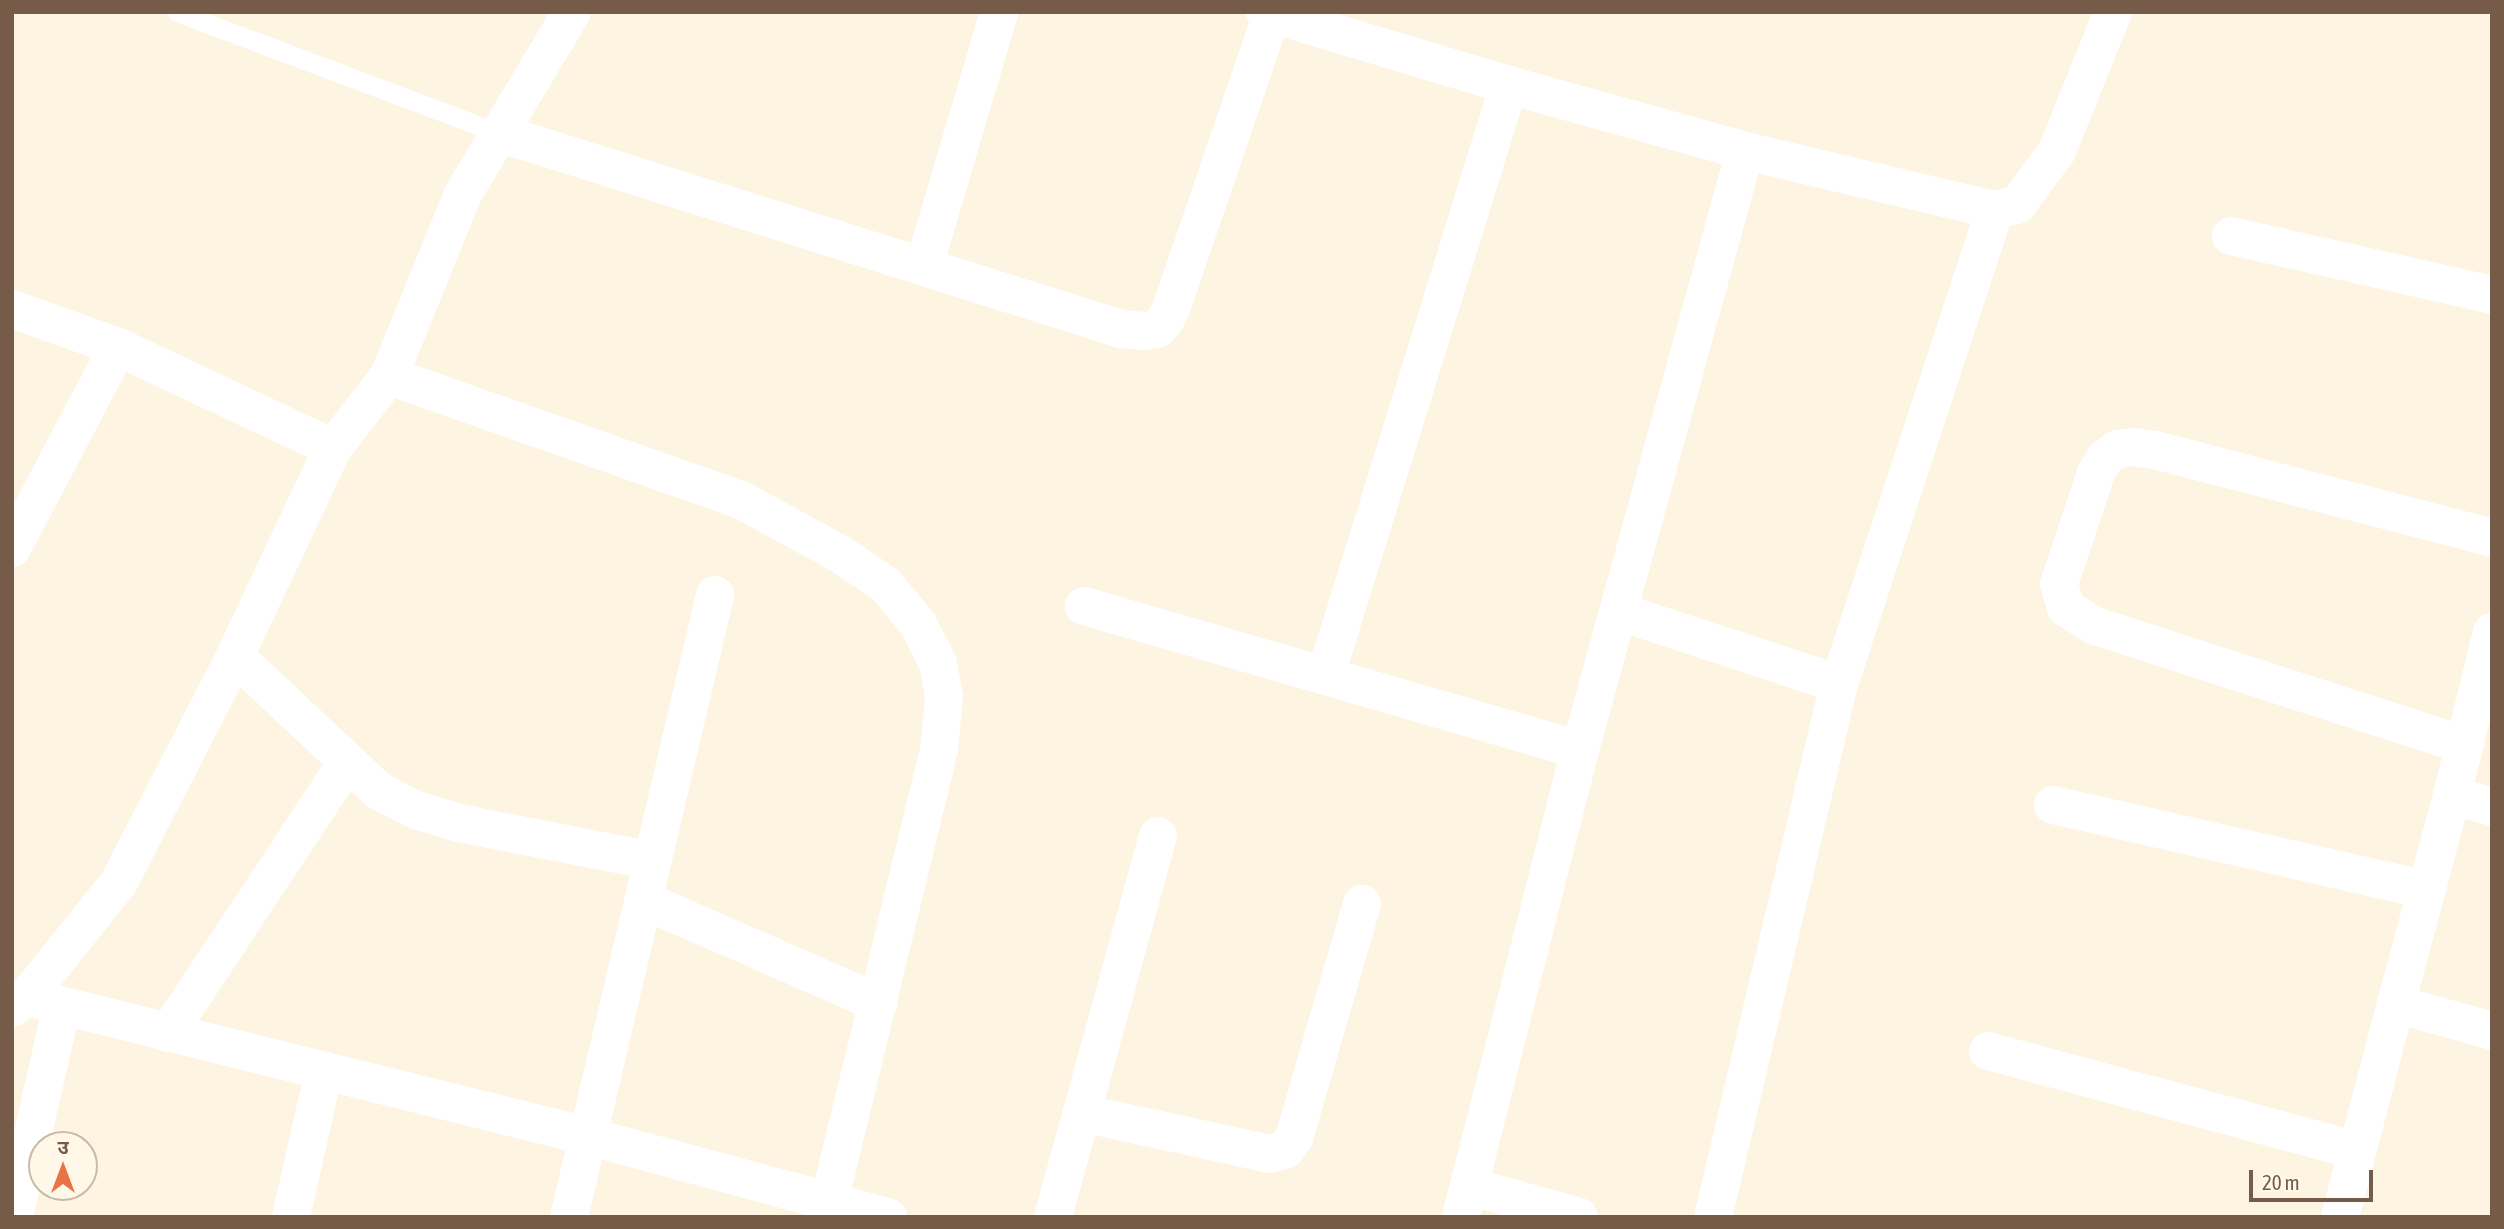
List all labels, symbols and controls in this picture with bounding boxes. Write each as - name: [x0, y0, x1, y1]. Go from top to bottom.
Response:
- north arrow: [28, 1131, 98, 1201]
- text: उ: [57, 1136, 69, 1158]
- scale bar: [2252, 1156, 2376, 1200]
- text: 20 m: [2262, 1170, 2300, 1194]

